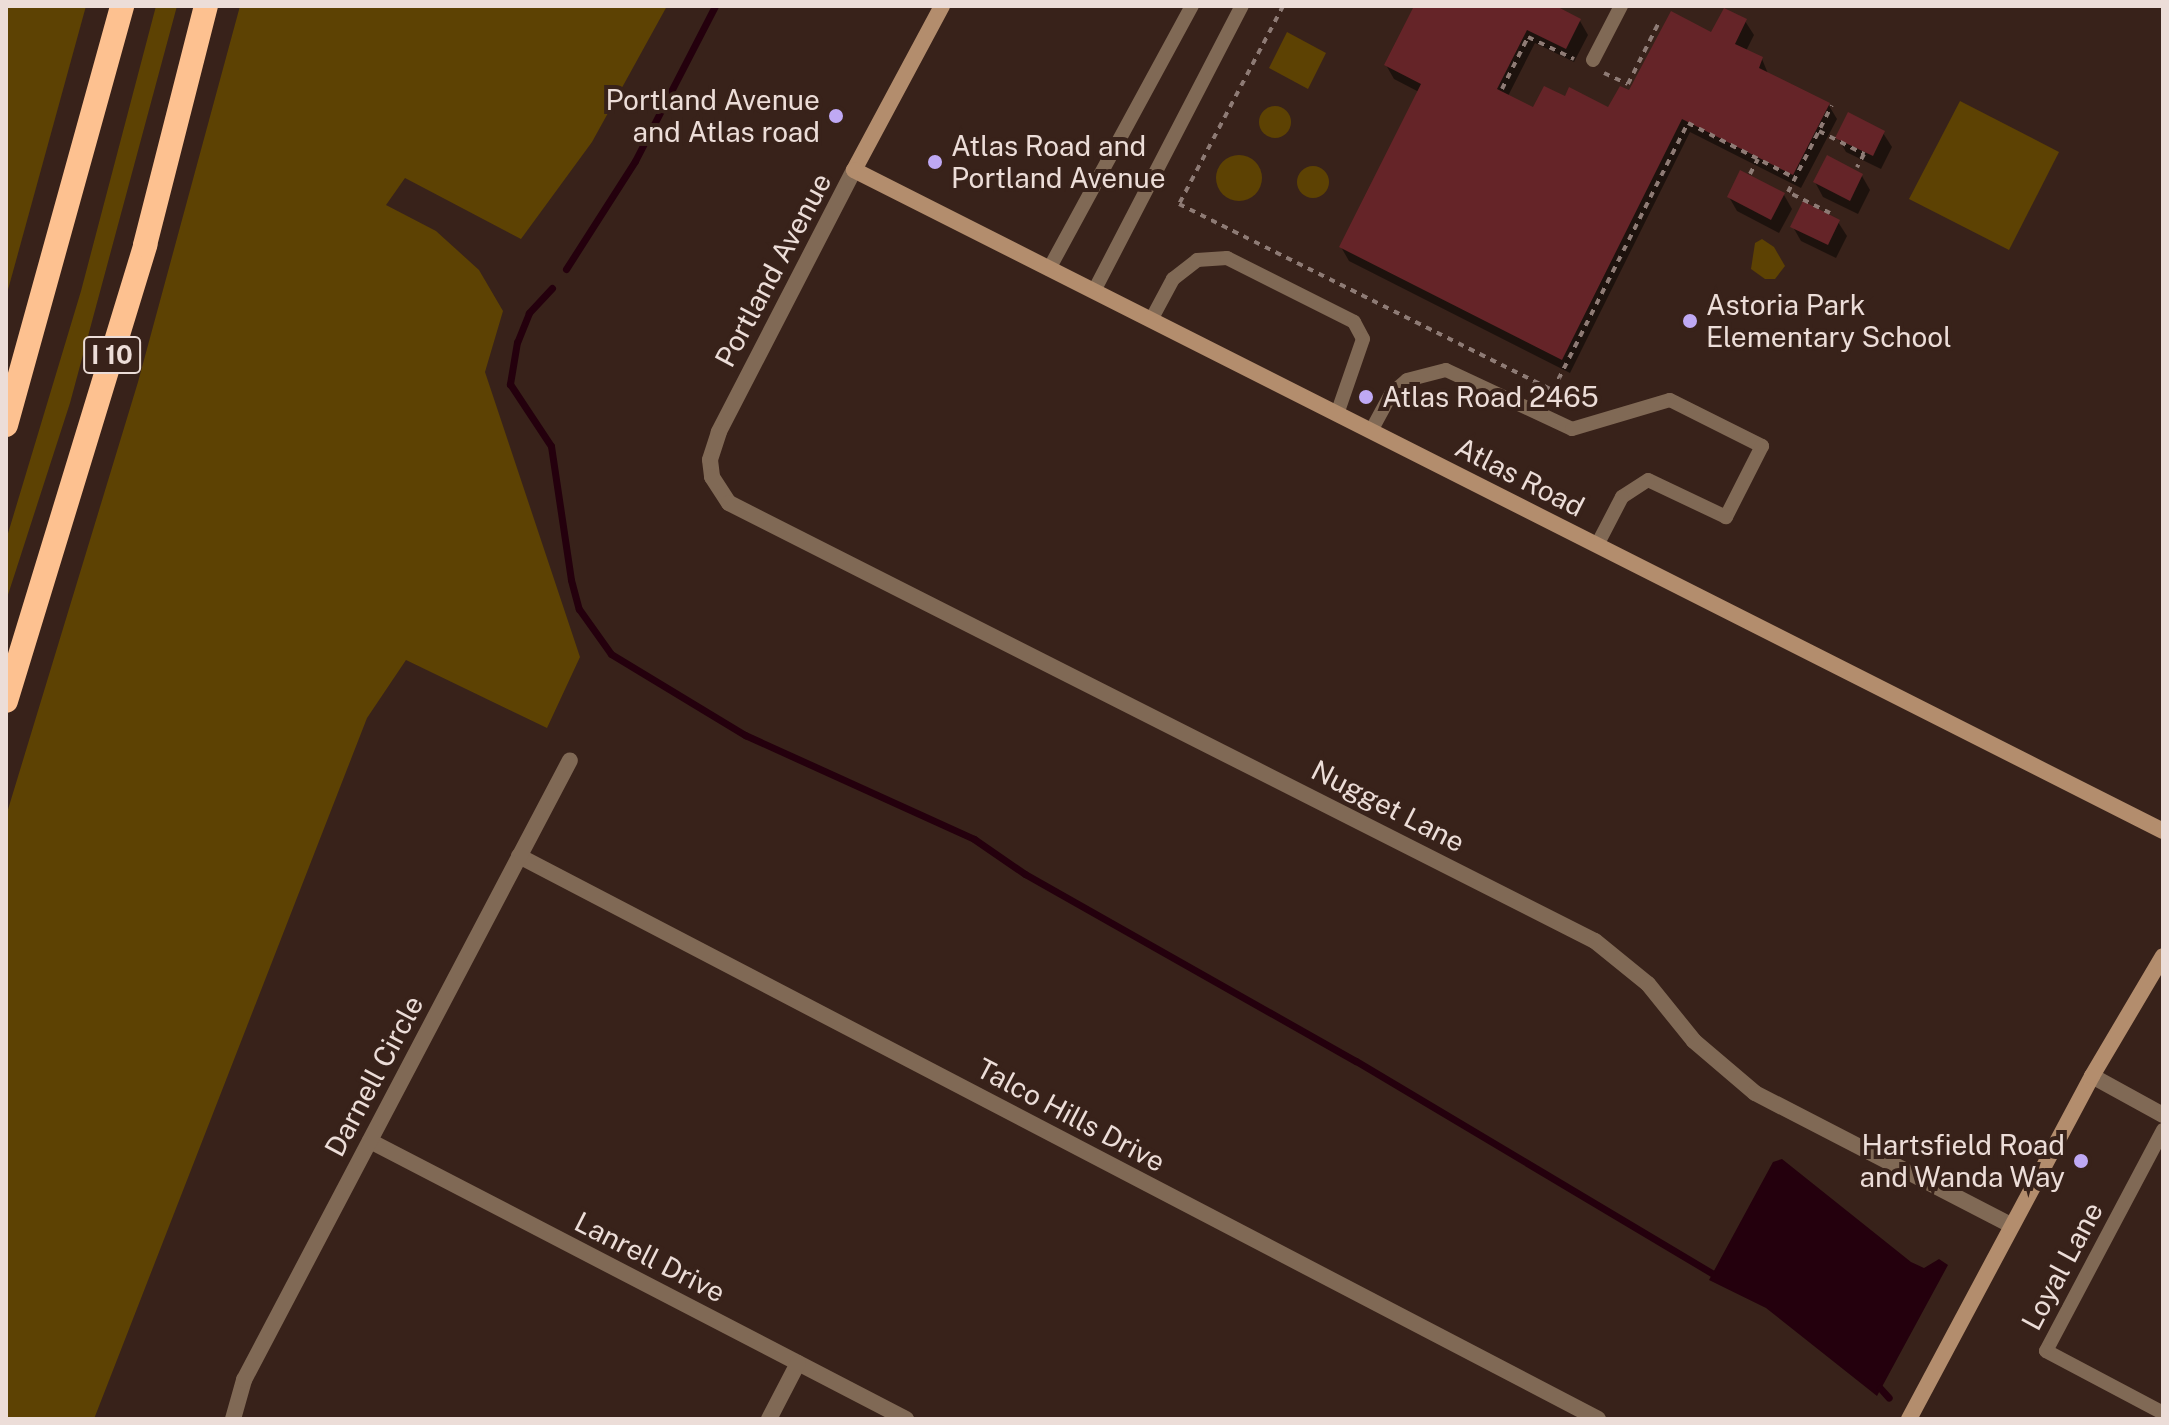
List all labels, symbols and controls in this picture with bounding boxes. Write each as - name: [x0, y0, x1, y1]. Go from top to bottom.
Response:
- place label: Portland Avenue and Atlas road: [605, 83, 820, 149]
- marker: Portland Avenue and Atlas road: [827, 107, 845, 125]
- place label: Atlas Road and Portland Avenue: [951, 129, 1166, 195]
- marker: Atlas Road and Portland Avenue: [926, 153, 944, 171]
- street label: Portland Avenue: [708, 167, 838, 373]
- place label: Astoria Park Elementary School: [1706, 288, 1952, 354]
- marker: Astoria Park Elementary School: [1681, 312, 1699, 330]
- road number: I 10: [82, 333, 142, 377]
- place label: Atlas Road 2465: [1382, 380, 1599, 414]
- marker: Atlas Road 2465: [1357, 388, 1375, 406]
- street label: Atlas Road: [1450, 430, 1590, 524]
- street label: Nugget Lane: [1306, 753, 1470, 859]
- street label: Darnell Circle: [318, 990, 430, 1162]
- street label: Talco Hills Drive: [971, 1051, 1171, 1179]
- place label: Hartsfield Road and Wanda Way: [1858, 1128, 2065, 1194]
- marker: Hartsfield Road and Wanda Way: [2072, 1152, 2090, 1170]
- street label: Loyal Lane: [2014, 1196, 2110, 1336]
- street label: Lanrell Drive: [569, 1205, 731, 1309]

